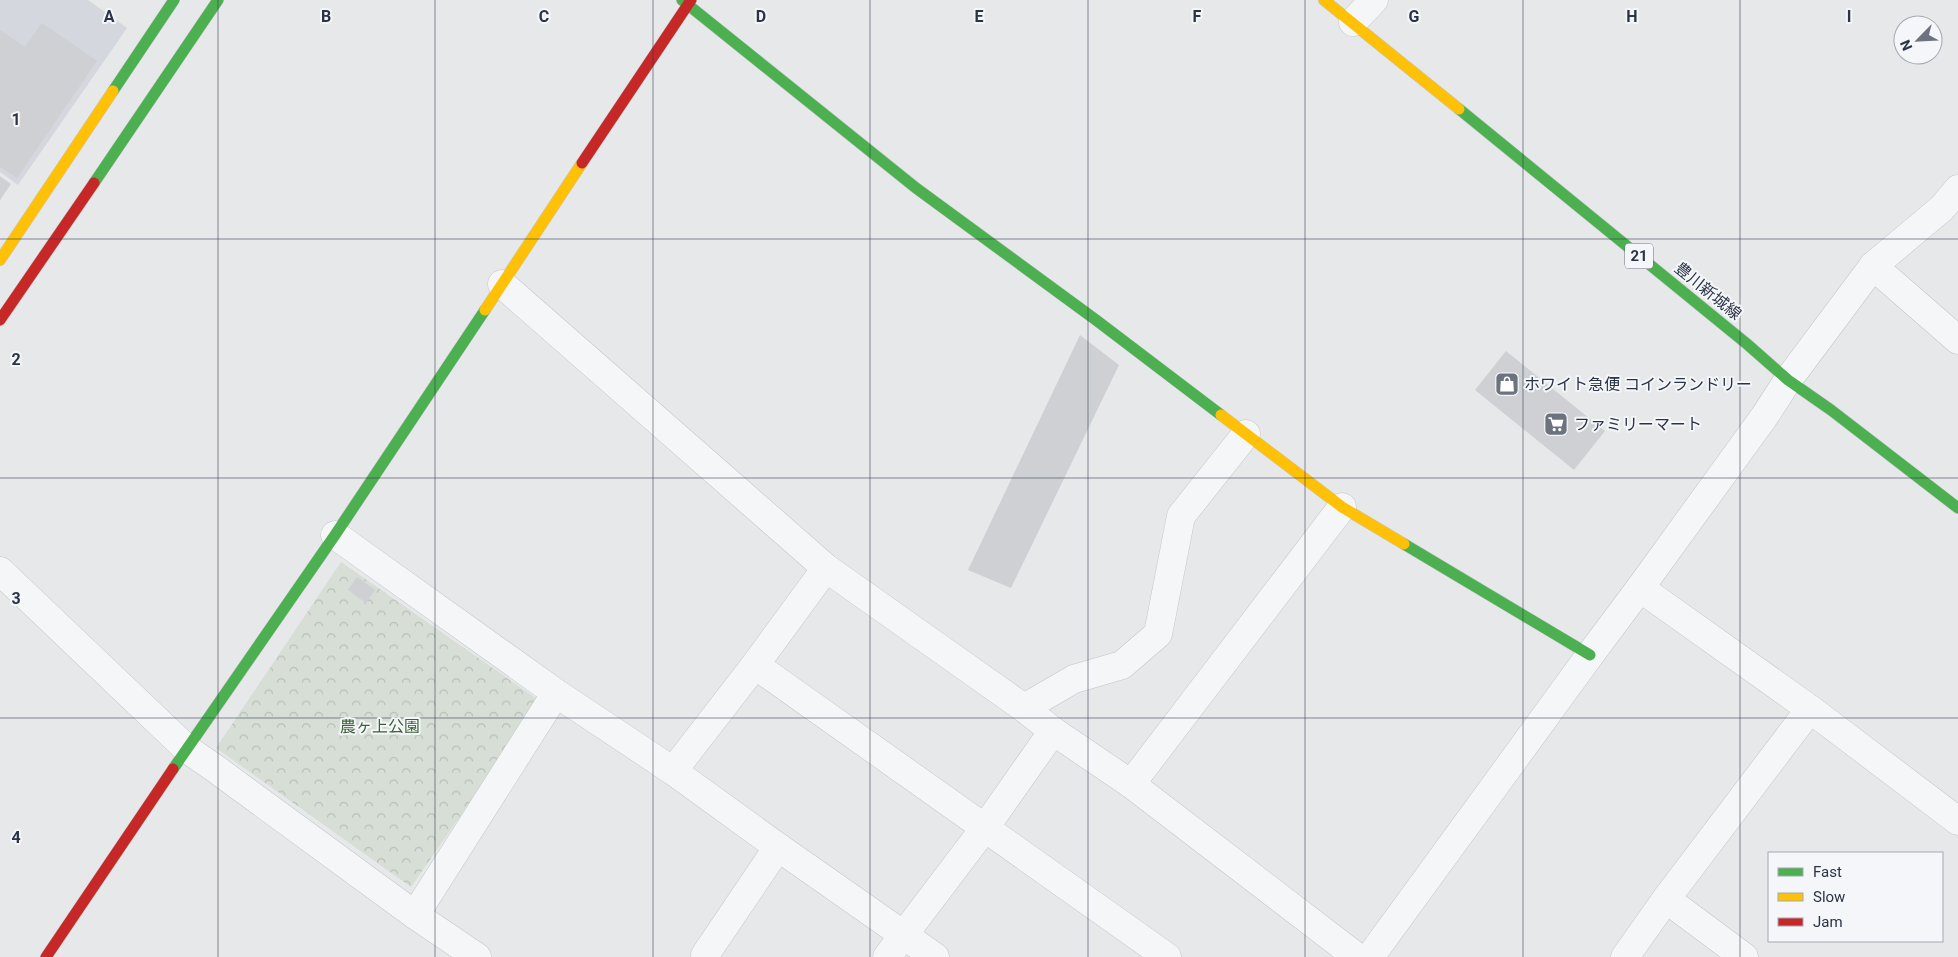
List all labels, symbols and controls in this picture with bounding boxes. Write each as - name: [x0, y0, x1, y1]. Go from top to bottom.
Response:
- text: A: [104, 7, 115, 26]
- text: B: [321, 7, 331, 26]
- text: C: [539, 7, 549, 26]
- text: D: [756, 7, 766, 26]
- text: E: [975, 7, 984, 26]
- text: F: [1193, 7, 1202, 26]
- text: G: [1409, 7, 1420, 26]
- text: H: [1626, 7, 1638, 26]
- text: I: [1847, 7, 1851, 26]
- north arrow: [1893, 15, 1943, 65]
- text: N: [1897, 38, 1915, 53]
- text: 1: [11, 110, 21, 129]
- road number: 21: [1625, 244, 1653, 268]
- street label: 豊川新城線: [1671, 258, 1745, 324]
- text: 2: [11, 350, 21, 369]
- shop icon: ホワイト急便 コインランドリー: [1494, 371, 1520, 397]
- place label: ホワイト急便 コインランドリー: [1524, 375, 1752, 394]
- supermarket icon: ファミリーマート: [1543, 411, 1569, 437]
- place label: ファミリーマート: [1574, 415, 1702, 434]
- text: 3: [11, 589, 21, 608]
- park label: 農ヶ上公園: [340, 717, 420, 736]
- text: 4: [11, 828, 21, 847]
- legend: [1768, 852, 1943, 942]
- text: Fast: [1813, 863, 1842, 881]
- text: Slow: [1813, 888, 1845, 906]
- text: Jam: [1813, 913, 1843, 931]

